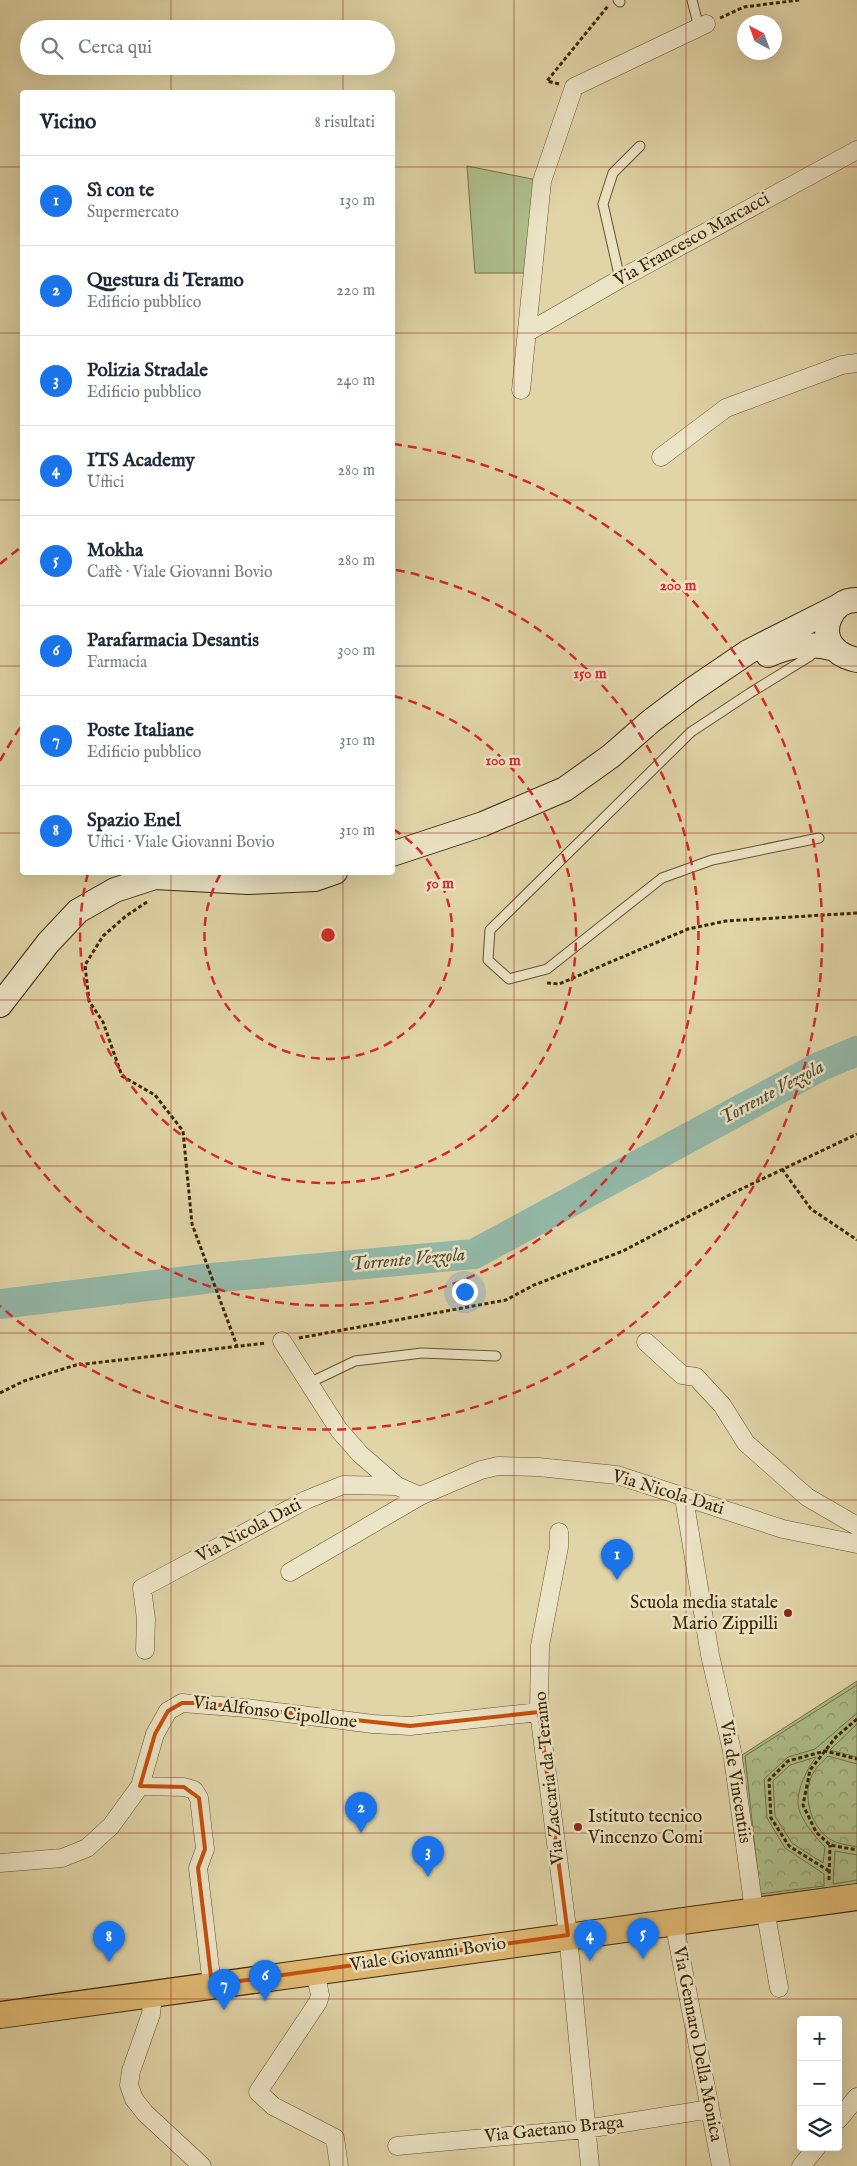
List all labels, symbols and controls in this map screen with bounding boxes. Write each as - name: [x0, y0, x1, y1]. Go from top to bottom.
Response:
- north arrow: [737, 15, 782, 60]
- search box: [20, 20, 395, 75]
- icon: search: [38, 34, 66, 62]
- text: Cerca qui: [78, 36, 152, 60]
- text: Vicino: [40, 109, 96, 136]
- text: 8 risultati: [315, 113, 375, 133]
- text: Sì con te: [87, 179, 154, 203]
- street label: Via Francesco Marcacci: [609, 188, 774, 293]
- text: 1: [53, 191, 59, 211]
- text: 130 m: [339, 191, 375, 211]
- text: Supermercato: [87, 203, 179, 223]
- text: Questura di Teramo: [87, 269, 244, 293]
- text: 2: [52, 281, 60, 301]
- text: 220 m: [336, 281, 375, 301]
- text: Edificio pubblico: [87, 293, 201, 313]
- text: Polizia Stradale: [87, 359, 208, 383]
- text: 3: [53, 371, 59, 391]
- text: 240 m: [336, 371, 375, 391]
- text: Edificio pubblico: [87, 383, 201, 403]
- text: ITS Academy: [87, 449, 195, 473]
- text: 4: [52, 461, 60, 481]
- text: 280 m: [338, 461, 375, 481]
- text: Uffici: [87, 473, 124, 493]
- text: Mokha: [87, 539, 143, 563]
- text: 5: [53, 551, 59, 571]
- text: 280 m: [338, 551, 375, 571]
- text: Caffè · Viale Giovanni Bovio: [87, 563, 273, 583]
- text: 200 m: [660, 576, 697, 595]
- text: Parafarmacia Desantis: [87, 629, 259, 653]
- text: 6: [53, 641, 59, 661]
- text: 300 m: [337, 641, 375, 661]
- text: Farmacia: [87, 653, 147, 673]
- text: 150 m: [573, 664, 607, 683]
- text: Poste Italiane: [87, 719, 194, 743]
- text: 7: [52, 731, 60, 751]
- text: 310 m: [339, 731, 375, 751]
- text: Edificio pubblico: [87, 743, 201, 763]
- text: 100 m: [485, 751, 521, 770]
- text: Spazio Enel: [87, 809, 181, 833]
- text: 8: [53, 821, 59, 841]
- text: 310 m: [339, 821, 375, 841]
- text: Uffici · Viale Giovanni Bovio: [87, 833, 275, 853]
- text: 50 m: [426, 874, 454, 893]
- centre of rings: [319, 926, 337, 944]
- water label: Torrente Vezzola: [716, 1055, 828, 1131]
- water label: Torrente Vezzola: [350, 1243, 466, 1277]
- your location: [452, 1279, 478, 1305]
- street label: Via Nicola Dati: [608, 1465, 727, 1521]
- street label: Via Nicola Dati: [192, 1494, 306, 1569]
- pin: 1: [601, 1539, 633, 1580]
- place label: Scuola media statale Mario Zippilli: [630, 1592, 778, 1636]
- marker: Scuola media statale Mario Zippilli: [782, 1607, 794, 1619]
- street label: Via Zaccaria da Teramo: [529, 1690, 571, 1867]
- street label: Via Alfonso Cipollone: [191, 1691, 358, 1734]
- street label: Via de Vincentiis: [714, 1718, 756, 1845]
- pin: 2: [345, 1792, 377, 1833]
- place label: Istituto tecnico Vincenzo Comi: [587, 1806, 703, 1850]
- marker: Istituto tecnico Vincenzo Comi: [572, 1821, 584, 1833]
- pin: 3: [412, 1836, 444, 1877]
- pin: 5: [627, 1918, 659, 1959]
- pin: 4: [574, 1920, 606, 1961]
- pin: 8: [93, 1921, 125, 1962]
- street label: Viale Giovanni Bovio: [347, 1933, 508, 1977]
- street label: Via Gennaro Della Monica: [667, 1943, 727, 2144]
- pin: 6: [249, 1960, 281, 2001]
- pin: 7: [208, 1969, 240, 2010]
- map controls: [797, 2016, 842, 2151]
- button: +: [797, 2016, 842, 2061]
- button: −: [797, 2061, 842, 2106]
- button: layers: [797, 2106, 842, 2151]
- street label: Via Gaetano Braga: [482, 2111, 625, 2149]

